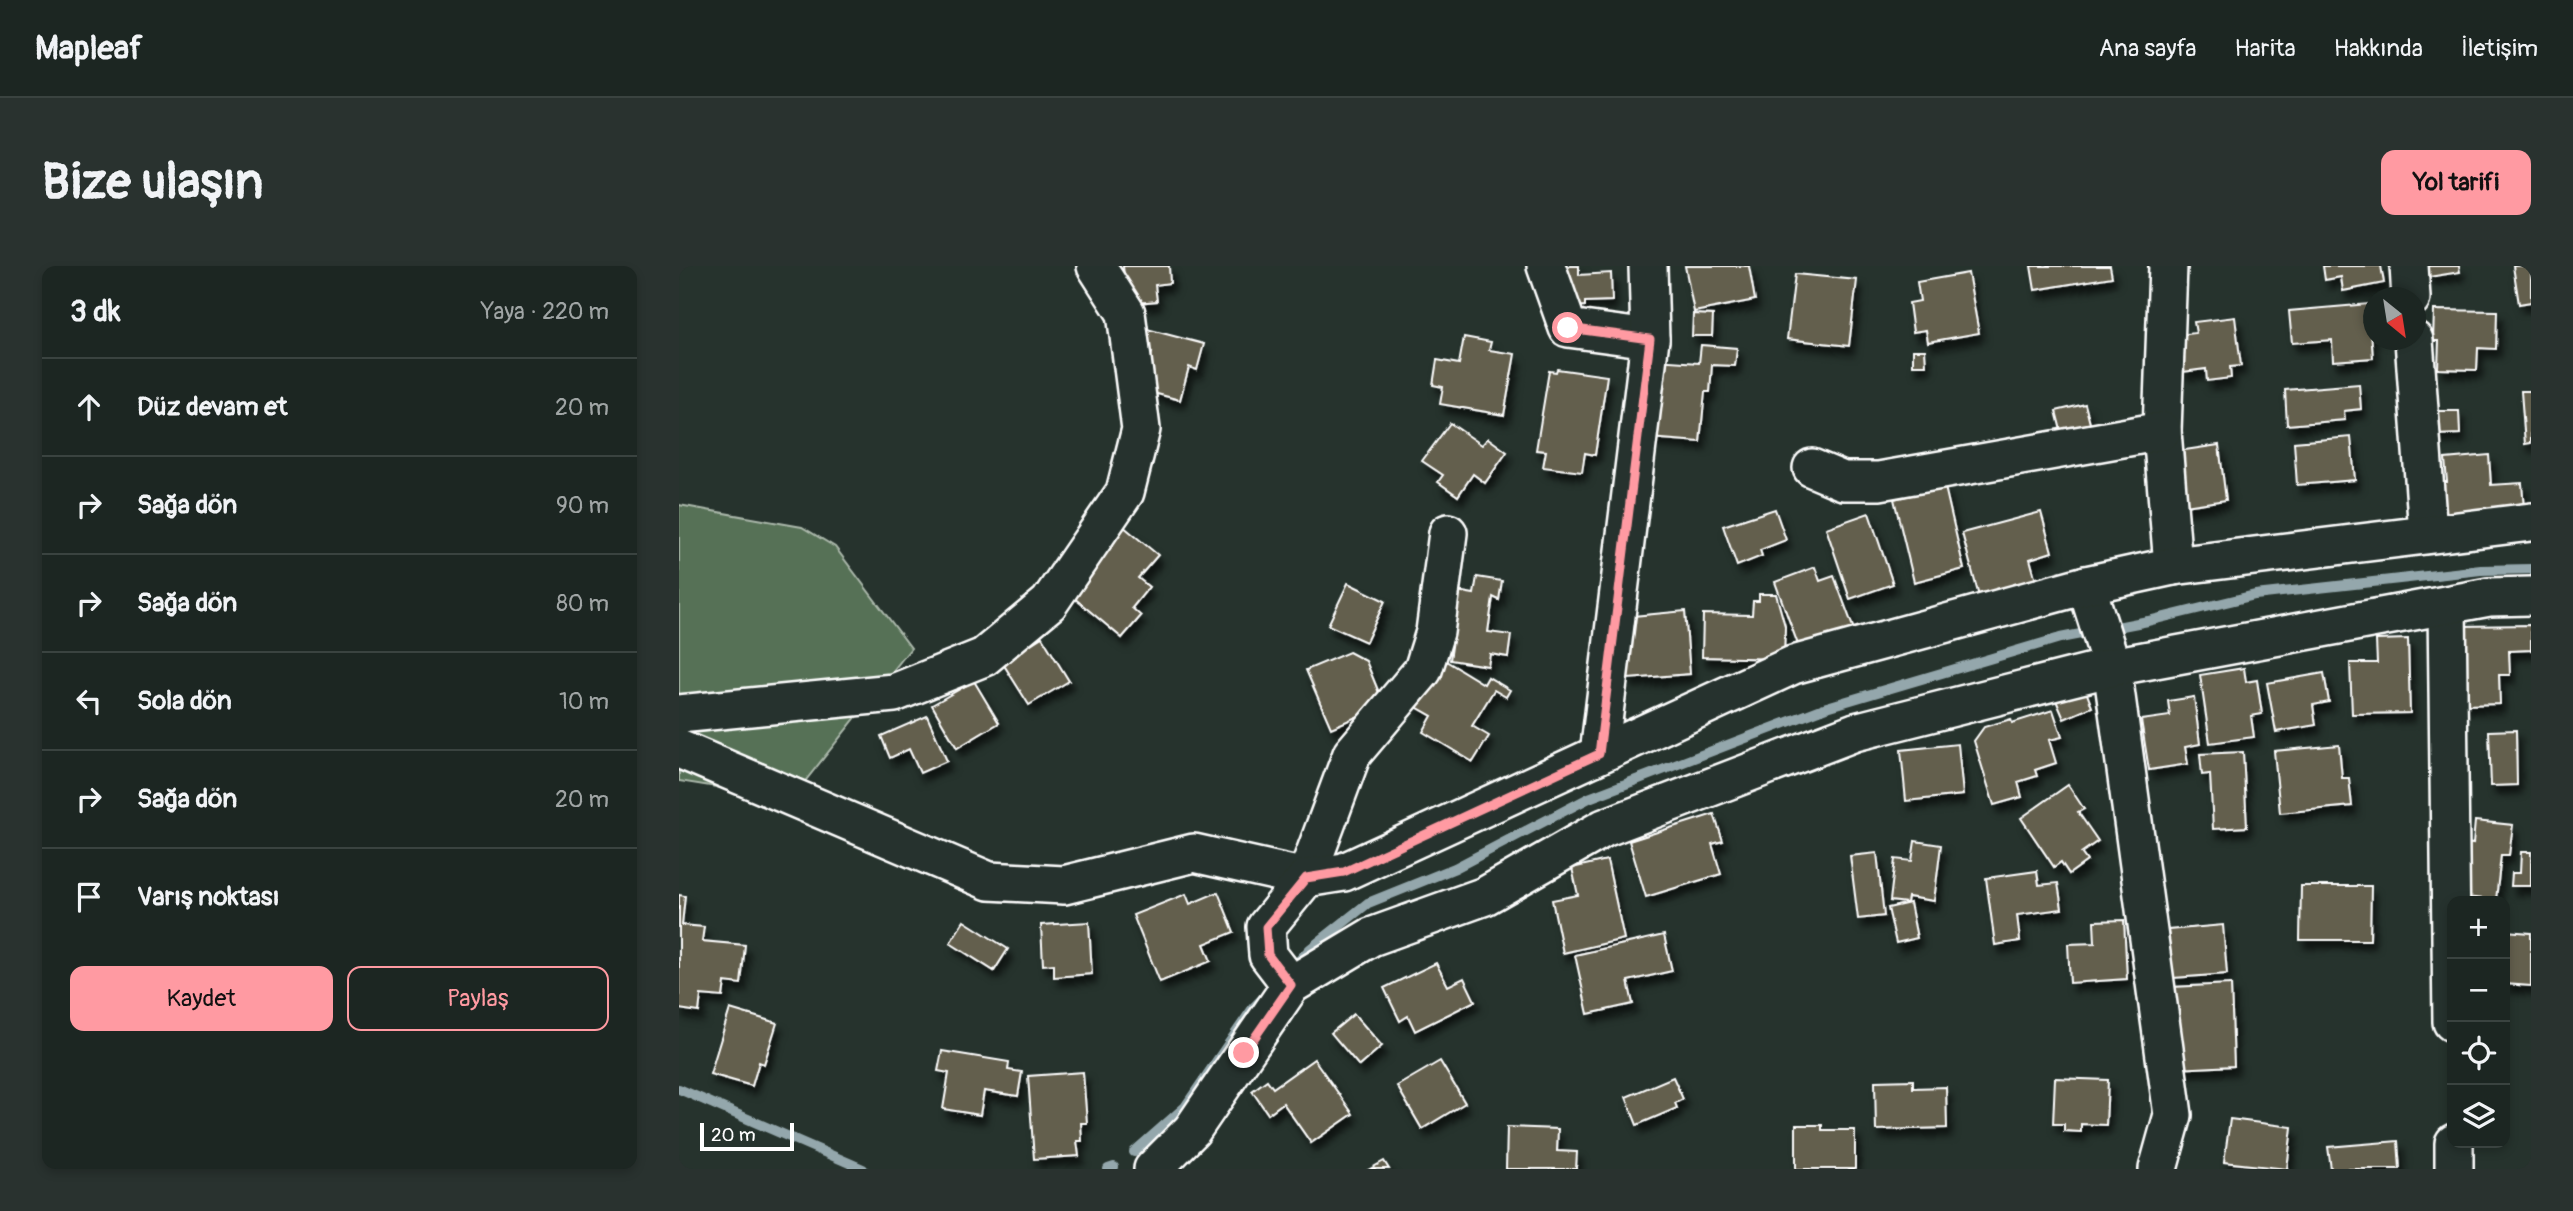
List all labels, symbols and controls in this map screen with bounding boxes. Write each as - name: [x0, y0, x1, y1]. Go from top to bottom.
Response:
- text: Mapleaf: [35, 28, 143, 69]
- text: Ana sayfa: [2099, 34, 2196, 63]
- text: Harita: [2234, 34, 2296, 63]
- text: Hakkında: [2334, 34, 2423, 63]
- text: İletişim: [2461, 34, 2538, 63]
- button: Yol tarifi: [2381, 150, 2531, 215]
- text: Bize ulaşın: [42, 152, 263, 213]
- north arrow: [2363, 287, 2426, 350]
- text: 3 dk: [70, 293, 120, 330]
- text: Yaya · 220 m: [481, 297, 609, 326]
- route start: [1552, 312, 1583, 343]
- icon: ahead: [70, 388, 108, 426]
- text: Düz devam et: [137, 391, 288, 423]
- text: 20 m: [555, 393, 609, 422]
- icon: right: [70, 486, 108, 524]
- text: Sağa dön: [137, 489, 237, 521]
- text: 90 m: [556, 491, 609, 520]
- icon: right: [70, 584, 108, 622]
- text: Sağa dön: [137, 587, 237, 619]
- text: 80 m: [556, 589, 609, 618]
- icon: left: [70, 682, 108, 720]
- text: Sola dön: [137, 685, 232, 717]
- text: 10 m: [559, 687, 609, 716]
- icon: right: [70, 780, 108, 818]
- text: Sağa dön: [137, 783, 237, 815]
- text: 20 m: [555, 785, 609, 814]
- icon: arrive: [70, 878, 108, 916]
- text: Varış noktası: [137, 881, 279, 913]
- map controls: [2447, 896, 2510, 1148]
- button: +: [2447, 896, 2510, 959]
- button: −: [2447, 959, 2510, 1022]
- button: Kaydet: [70, 966, 333, 1031]
- button: Paylaş: [347, 966, 609, 1031]
- button: locate: [2447, 1022, 2510, 1085]
- route end: [1228, 1037, 1259, 1068]
- button: layers: [2447, 1085, 2510, 1148]
- scale bar: [700, 1120, 795, 1152]
- text: 20 m: [711, 1123, 756, 1147]

